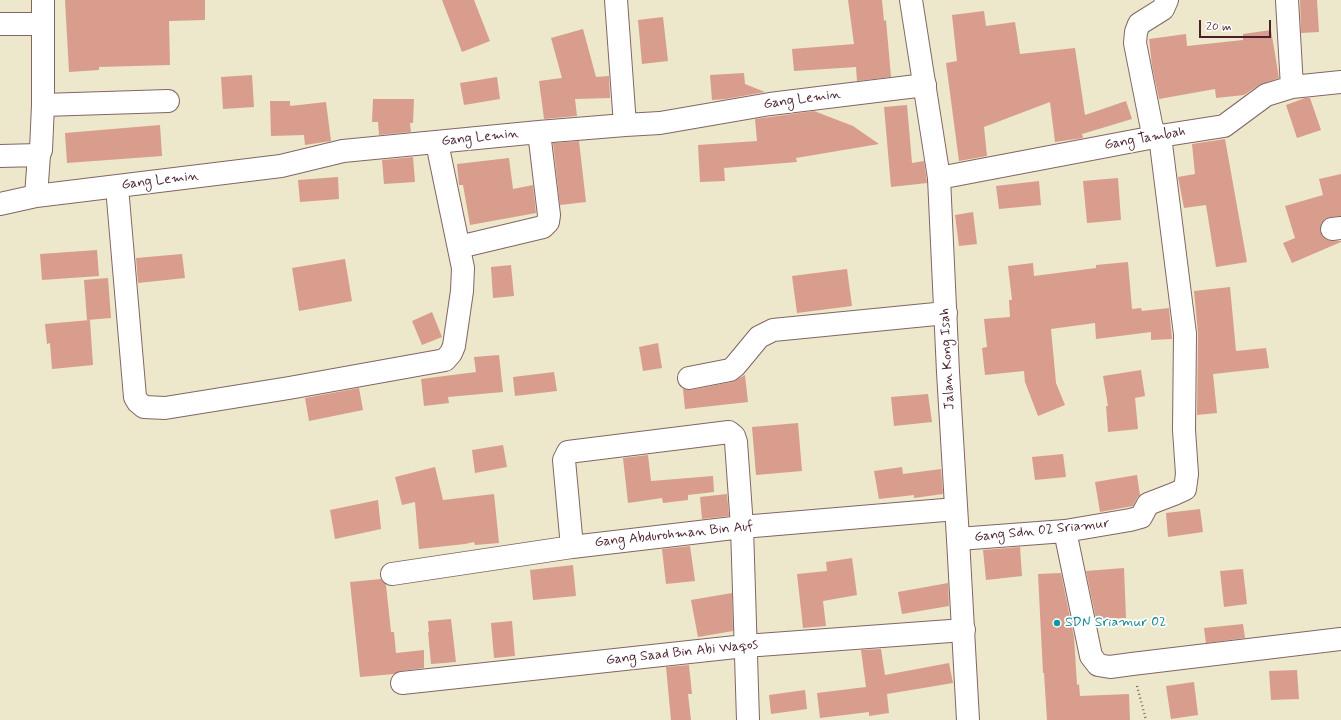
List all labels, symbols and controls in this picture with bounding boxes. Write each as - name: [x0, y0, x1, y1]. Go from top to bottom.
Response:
- scale bar: [1201, 12, 1273, 38]
- text: 20 m: [1206, 19, 1232, 35]
- street label: Gang Lemin: [762, 86, 842, 114]
- street label: Gang Tambah: [1103, 124, 1187, 154]
- street label: Gang Lemin: [441, 126, 519, 150]
- street label: Gang Lemin: [121, 168, 199, 194]
- street label: Jalan Kong Isah: [937, 308, 959, 410]
- street label: Gang Sdn 02 Sriamur: [974, 516, 1110, 546]
- street label: Gang Abdurohman Bin Auf: [594, 518, 754, 552]
- place label: SDN Sriamur 02: [1065, 615, 1166, 631]
- marker: SDN Sriamur 02: [1052, 618, 1062, 628]
- street label: Gang Saad Bin Abi Waqos: [605, 637, 759, 669]

